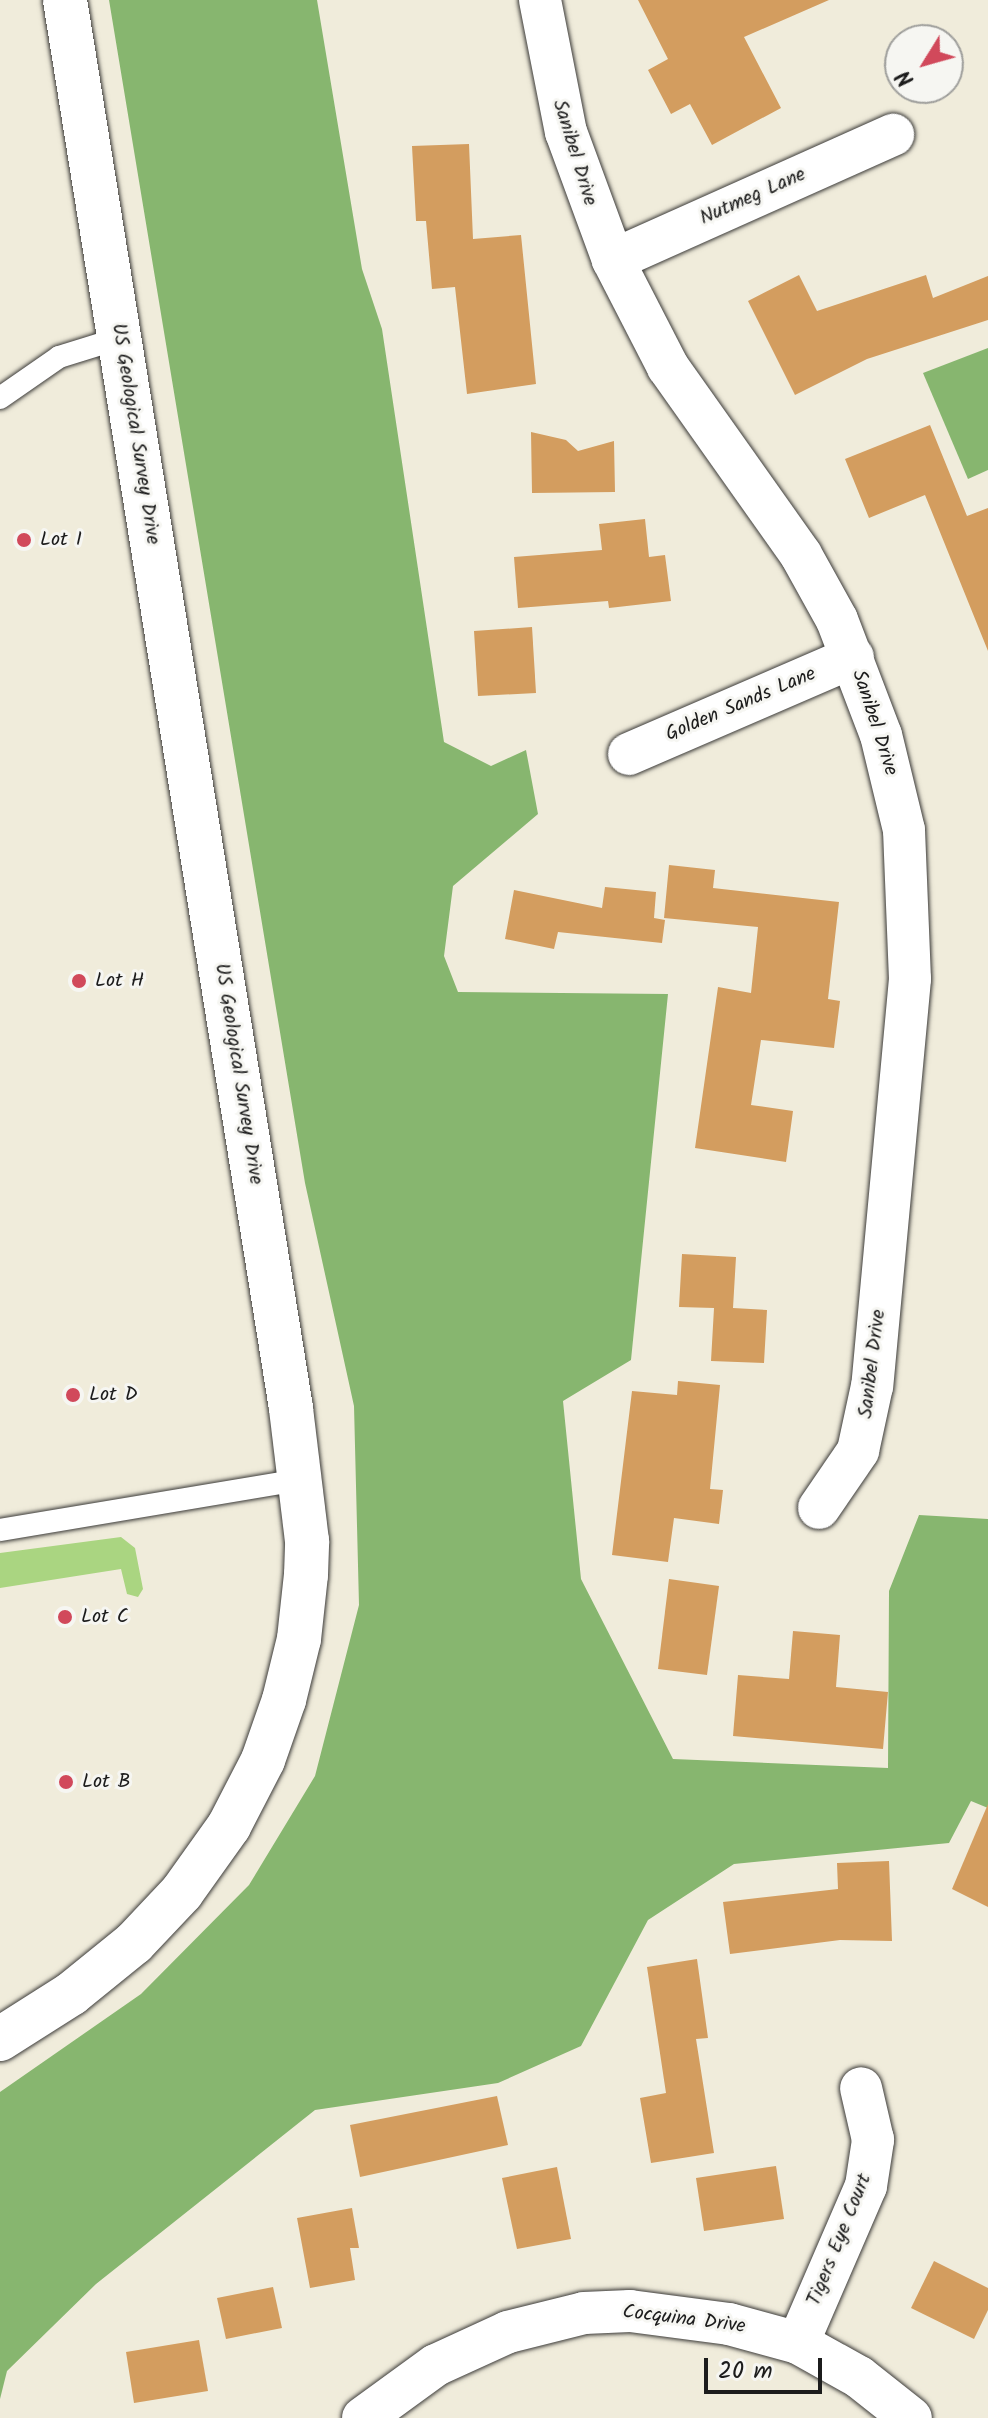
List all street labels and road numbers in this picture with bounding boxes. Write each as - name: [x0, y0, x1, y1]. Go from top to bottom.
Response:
- street label: Sanibel Drive: [547, 97, 601, 209]
- street label: Nutmeg Lane: [696, 163, 810, 231]
- street label: US Geological Survey Drive: [106, 322, 164, 546]
- street label: Golden Sands Lane: [662, 663, 820, 747]
- street label: Sanibel Drive: [846, 667, 902, 779]
- street label: US Geological Survey Drive: [209, 962, 267, 1186]
- street label: Sanibel Drive: [854, 1308, 892, 1420]
- street label: Tigers Eye Court: [803, 2170, 877, 2310]
- street label: Cocquina Drive: [621, 2301, 747, 2339]

